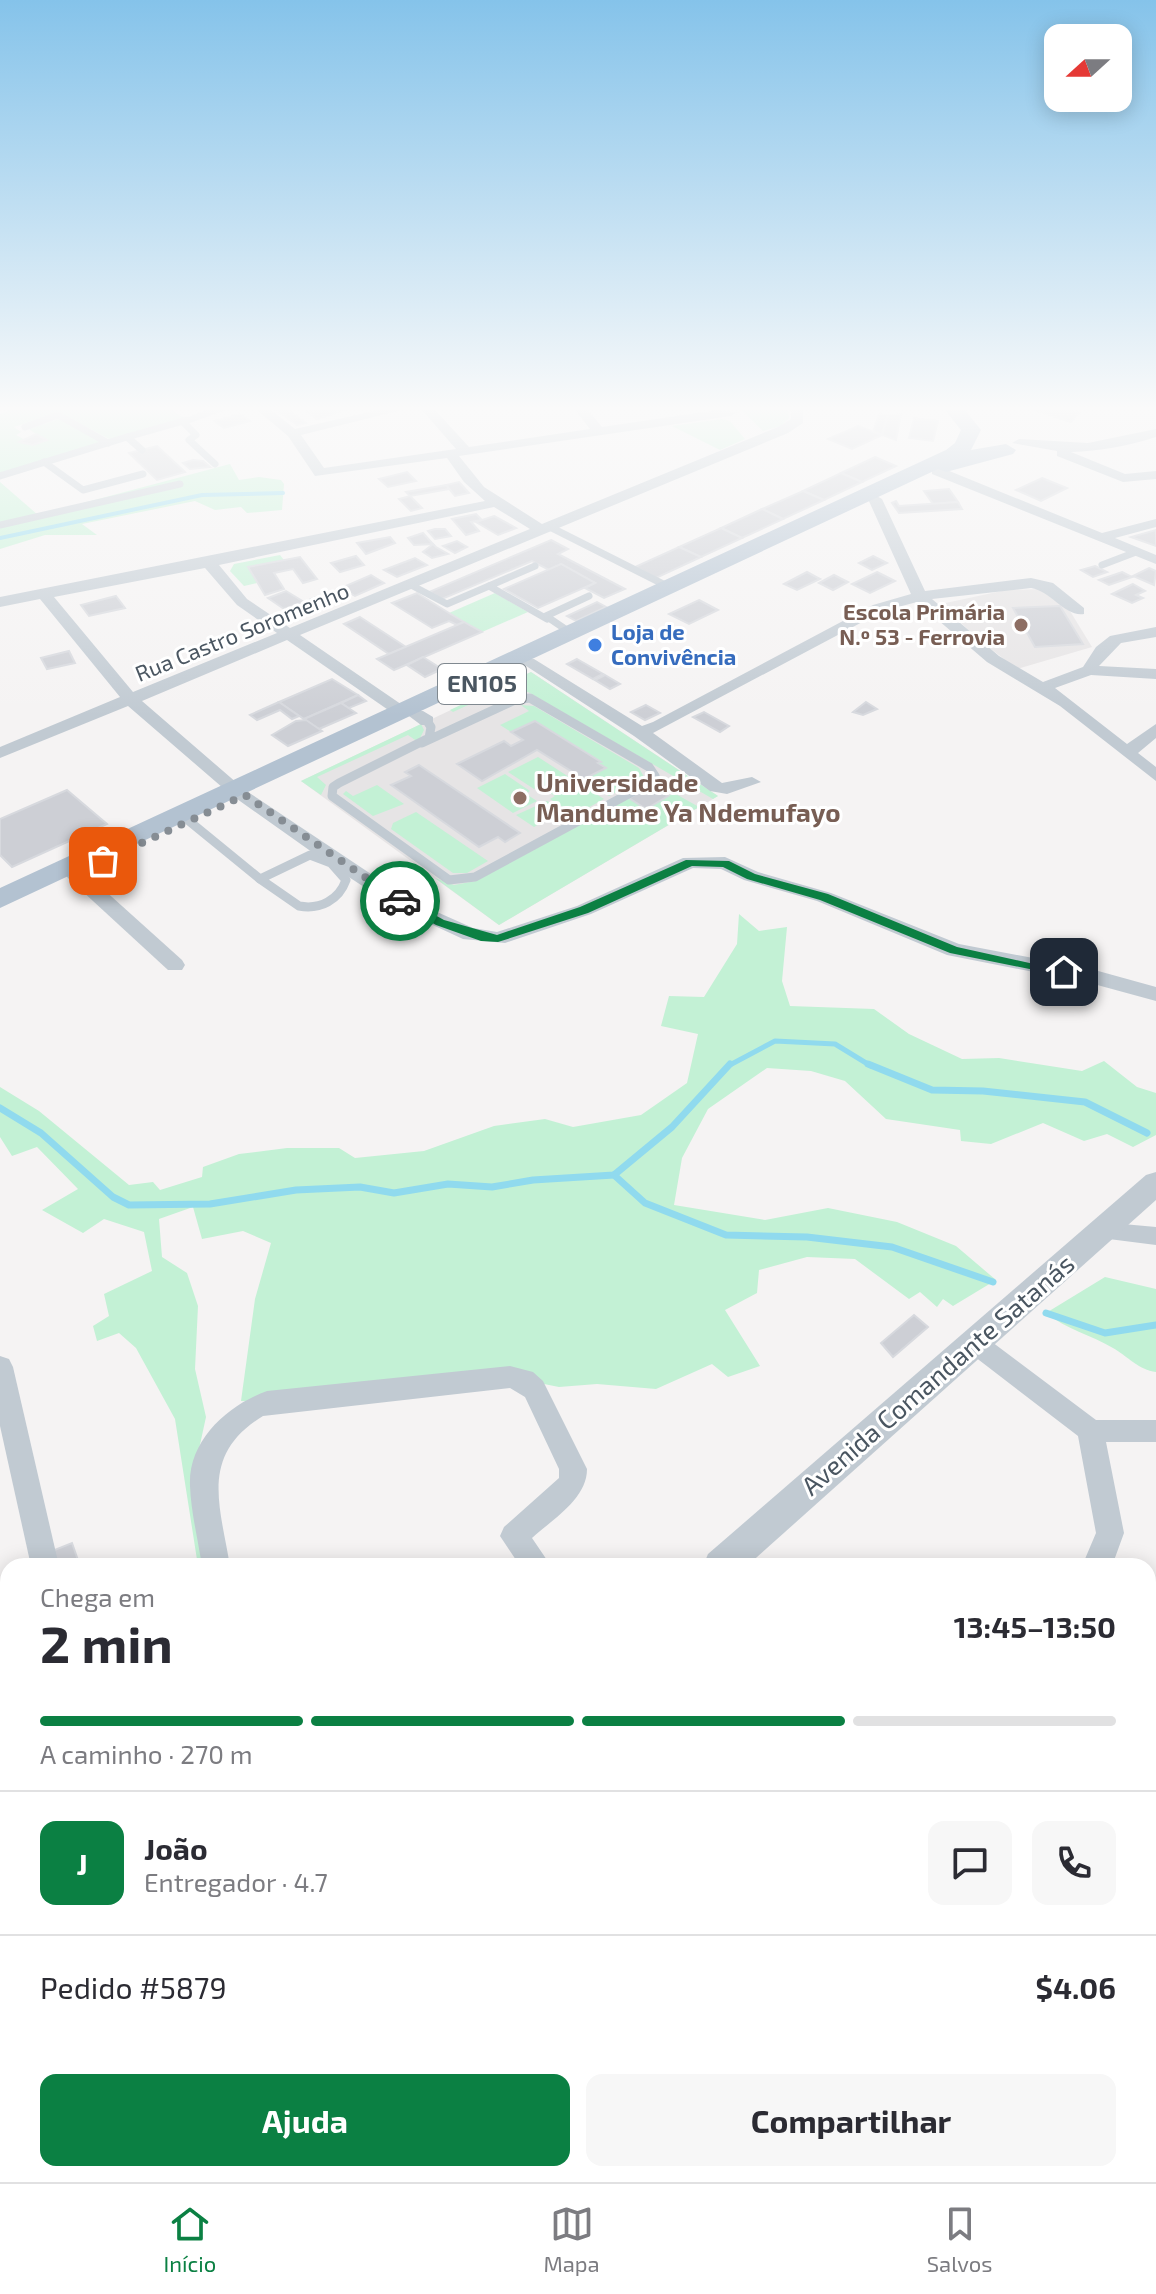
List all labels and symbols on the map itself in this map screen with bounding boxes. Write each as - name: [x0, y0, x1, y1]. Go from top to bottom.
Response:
- north arrow: [1044, 24, 1132, 112]
- street label: Rua Castro Soromenho: [131, 576, 352, 686]
- place label: Escola Primária N.º 53 - Ferrovia: [839, 598, 1005, 649]
- marker: Escola Primária N.º 53 - Ferrovia: [1012, 616, 1030, 634]
- place label: Loja de Convivência: [611, 618, 736, 669]
- marker: Loja de Convivência: [586, 636, 604, 654]
- road number: EN105: [438, 664, 526, 704]
- place label: Universidade Mandume Ya Ndemufayo: [536, 766, 841, 828]
- marker: Universidade Mandume Ya Ndemufayo: [511, 789, 529, 807]
- pin: [69, 827, 137, 895]
- courier: [360, 861, 440, 941]
- pin: [1030, 938, 1098, 1006]
- street label: Avenida Comandante Satanás: [794, 1247, 1080, 1501]

